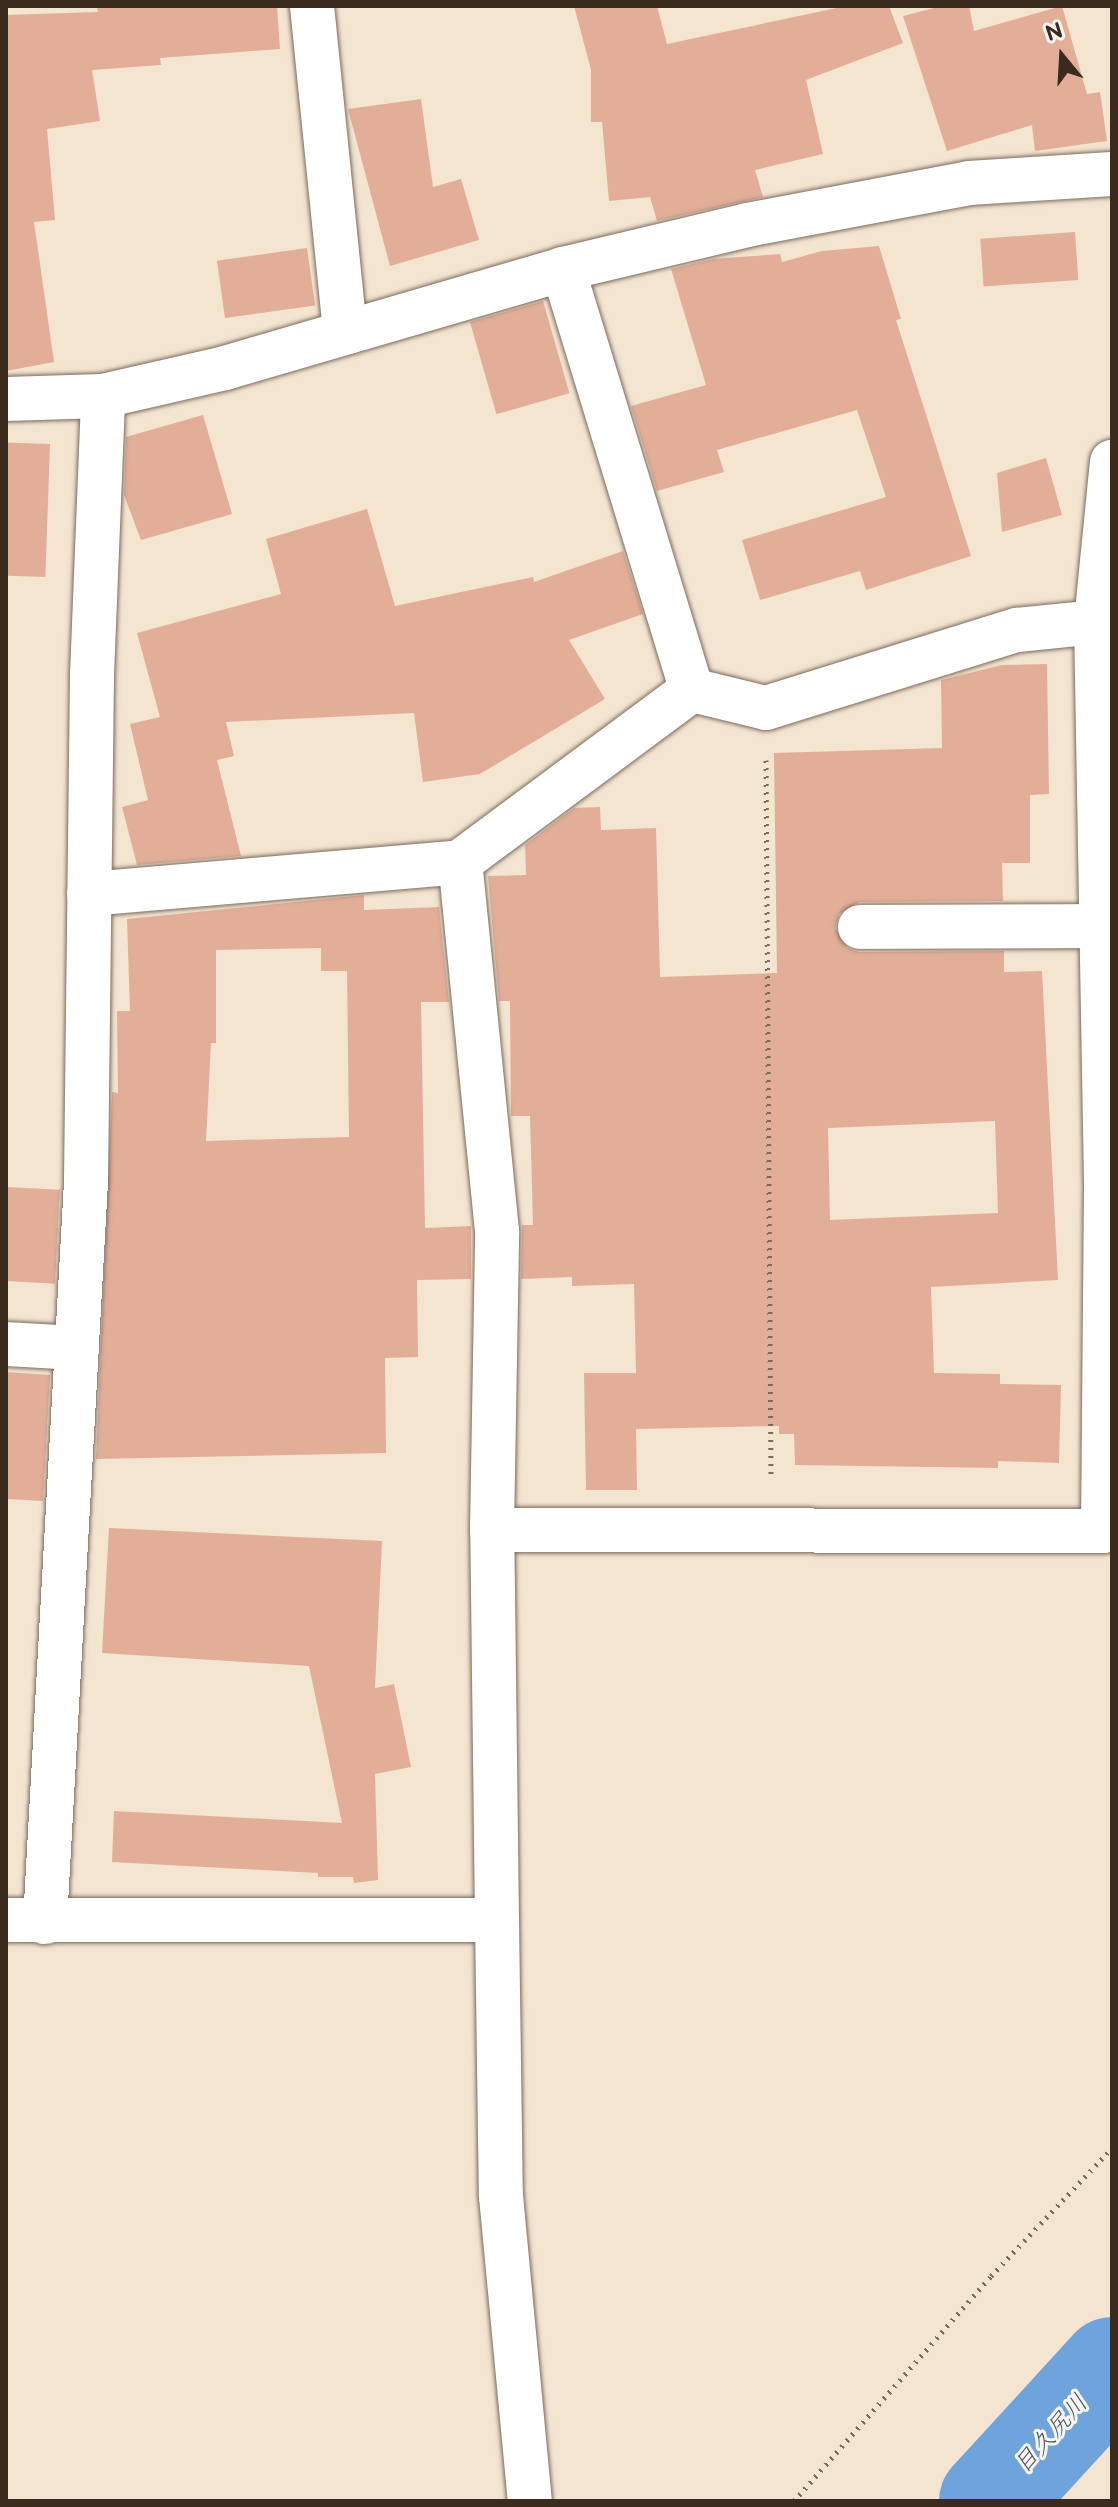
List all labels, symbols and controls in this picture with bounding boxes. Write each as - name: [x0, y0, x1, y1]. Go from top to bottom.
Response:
- north arrow: [1022, 16, 1102, 96]
- text: N: [1042, 17, 1066, 48]
- water label: 目久尻川: [1008, 2389, 1094, 2479]

